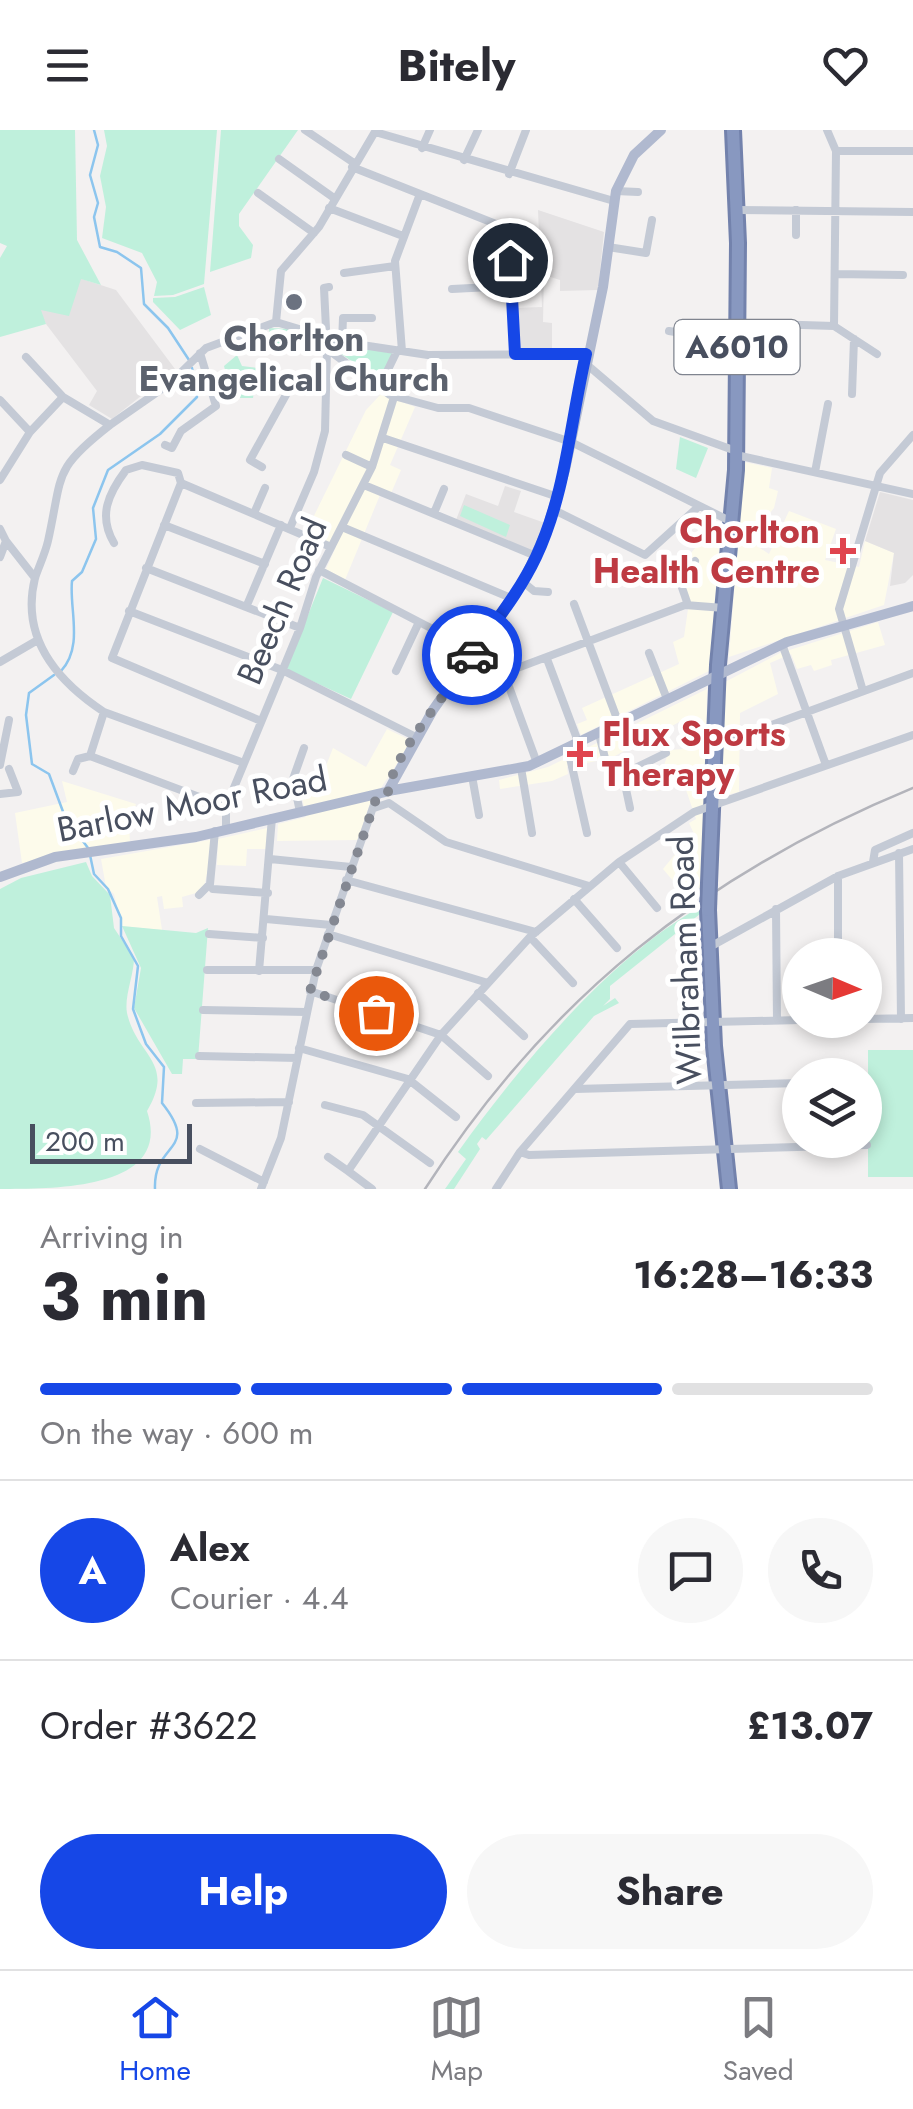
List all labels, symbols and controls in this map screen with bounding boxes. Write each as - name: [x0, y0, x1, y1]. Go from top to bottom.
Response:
- text: Bitely: [398, 33, 516, 98]
- icon: menu: [40, 38, 95, 93]
- icon: heart: [818, 38, 873, 93]
- pin: [468, 218, 553, 303]
- icon: home: [483, 233, 538, 288]
- marker: Chorlton Evangelical Church: [283, 291, 305, 313]
- place label: Chorlton Evangelical Church: [139, 314, 449, 404]
- road number: A6010: [674, 320, 800, 374]
- place label: Chorlton Health Centre: [593, 506, 820, 596]
- street label: Beech Road: [224, 510, 340, 692]
- marker: Chorlton Health Centre: [830, 538, 856, 564]
- courier: [422, 605, 522, 705]
- icon: car: [445, 628, 500, 683]
- place label: Flux Sports Therapy: [602, 709, 786, 799]
- marker: Flux Sports Therapy: [567, 741, 593, 767]
- street label: Barlow Moor Road: [53, 753, 331, 855]
- street label: Wilbraham Road: [656, 835, 714, 1085]
- north arrow: [782, 938, 882, 1038]
- map controls: [782, 938, 882, 1158]
- pin: [334, 971, 419, 1056]
- icon: bag: [349, 986, 404, 1041]
- button: layers: [782, 1058, 882, 1158]
- scale bar: [30, 1119, 192, 1164]
- text: 200 m: [45, 1121, 125, 1162]
- text: Arriving in: [40, 1214, 184, 1260]
- text: 16:28–16:33: [633, 1247, 873, 1302]
- text: 3 min: [40, 1250, 208, 1344]
- text: On the way · 600 m: [40, 1410, 314, 1456]
- button: chat: [638, 1518, 743, 1623]
- button: phone: [768, 1518, 873, 1623]
- text: Alex: [170, 1520, 250, 1575]
- text: A: [79, 1543, 106, 1598]
- text: Courier · 4.4: [170, 1575, 349, 1621]
- text: Order #3622: [40, 1698, 258, 1753]
- text: £13.07: [747, 1698, 873, 1753]
- button: Help: [40, 1834, 447, 1949]
- button: Share: [467, 1834, 873, 1949]
- tab: Home: [119, 1990, 191, 2091]
- tab: Map: [429, 1990, 484, 2091]
- tab: Saved: [723, 1990, 794, 2091]

